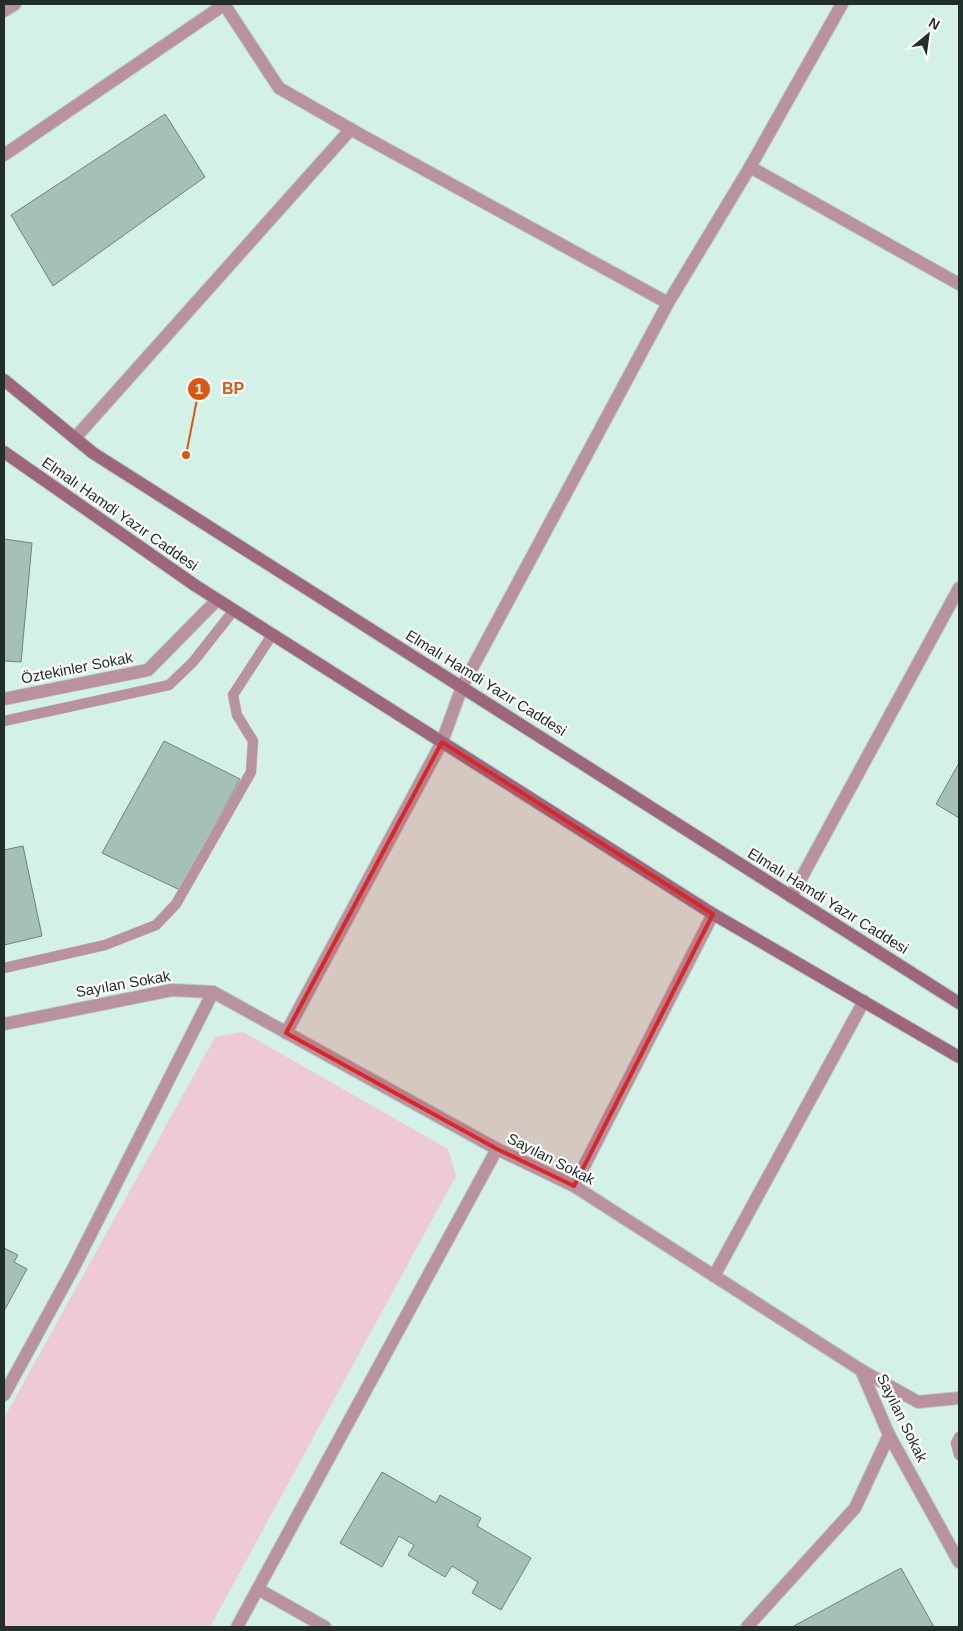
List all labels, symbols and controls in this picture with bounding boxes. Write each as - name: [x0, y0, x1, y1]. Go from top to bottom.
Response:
- north arrow: [903, 10, 953, 60]
- text: N: [926, 14, 943, 33]
- callout: BP: [187, 373, 254, 404]
- text: 1: [195, 380, 203, 397]
- text: BP: [222, 380, 244, 397]
- street label: Elmalı Hamdi Yazır Caddesi: [39, 453, 201, 574]
- street label: Elmalı Hamdi Yazır Caddesi: [403, 626, 570, 739]
- street label: Öztekinler Sokak: [20, 648, 135, 687]
- street label: Elmalı Hamdi Yazır Caddesi: [745, 844, 912, 957]
- street label: Sayılan Sokak: [74, 967, 172, 1000]
- street label: Sayılan Sokak: [505, 1129, 598, 1188]
- street label: Sayılan Sokak: [874, 1371, 931, 1465]

